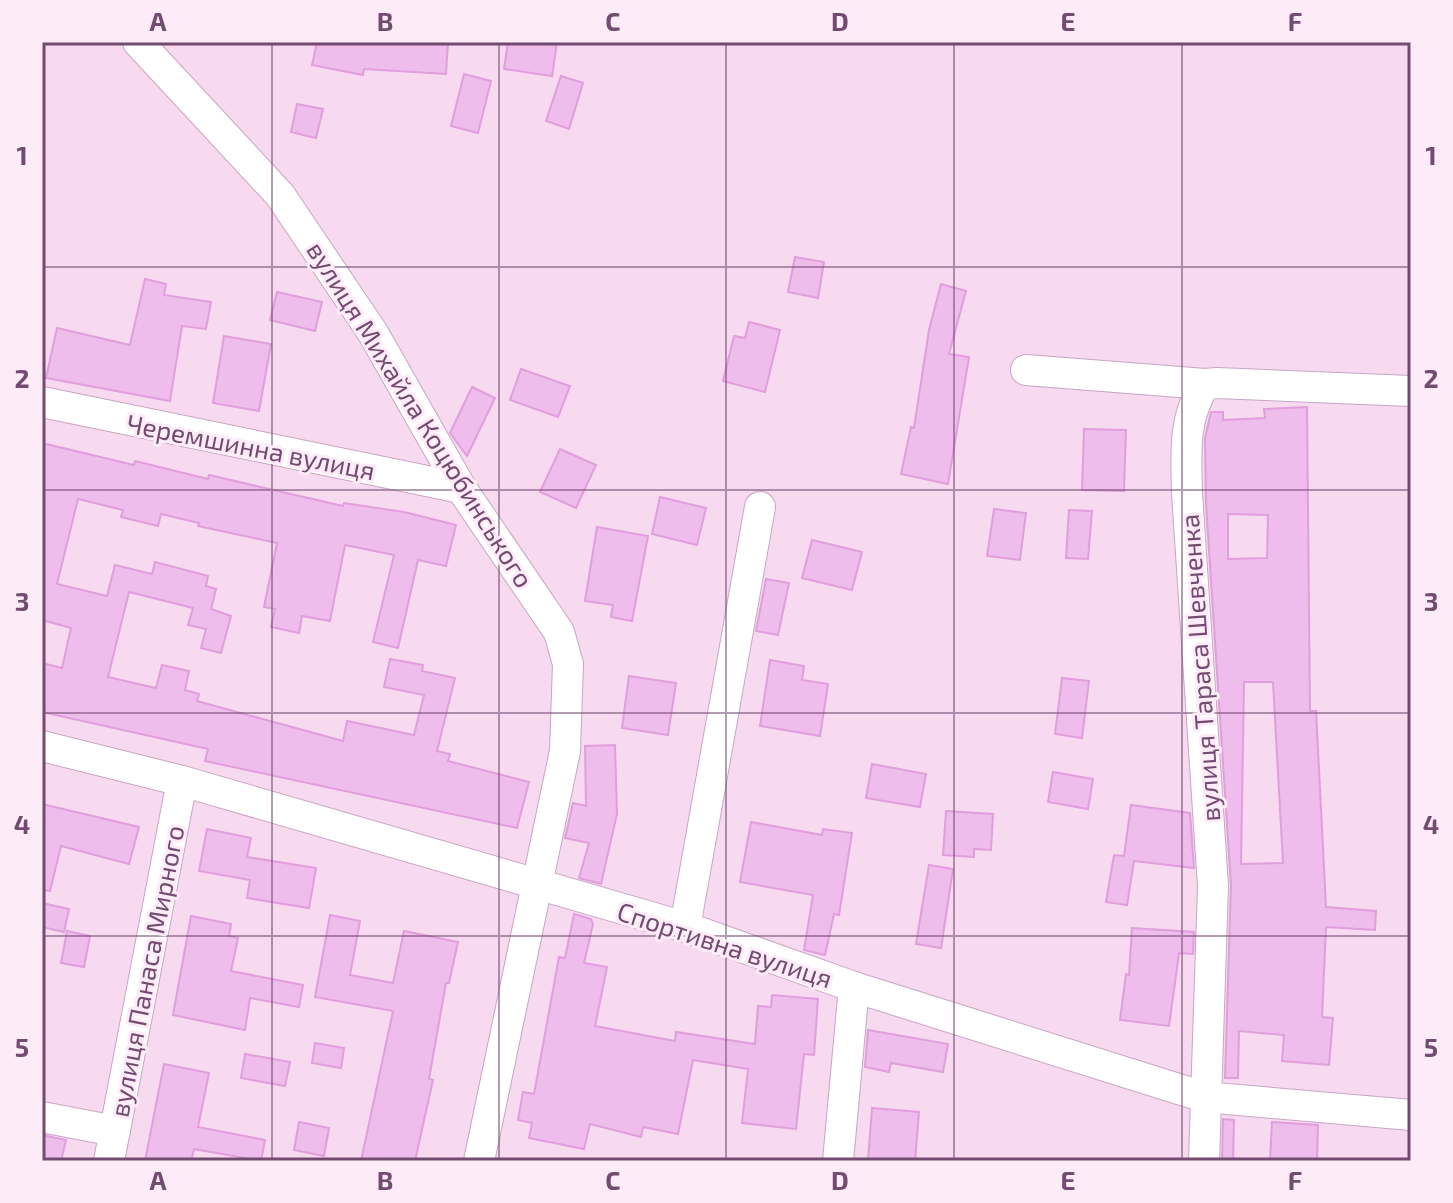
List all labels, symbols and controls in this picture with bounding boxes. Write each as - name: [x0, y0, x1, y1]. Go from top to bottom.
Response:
- text: A: [150, 5, 167, 36]
- text: B: [377, 5, 393, 36]
- text: C: [605, 5, 621, 36]
- text: D: [831, 5, 849, 36]
- text: E: [1060, 5, 1076, 36]
- text: F: [1288, 5, 1302, 36]
- text: 1: [16, 139, 28, 170]
- text: 1: [1425, 139, 1437, 170]
- street label: вулиця Михайла Коцюбинського: [301, 235, 541, 593]
- text: 2: [14, 362, 30, 393]
- text: 2: [1423, 362, 1439, 393]
- street label: Черемшинна вулиця: [124, 407, 378, 486]
- street label: вулиця Тараса Шевченка: [1173, 513, 1226, 823]
- text: 3: [15, 585, 29, 616]
- text: 3: [1424, 585, 1438, 616]
- text: 4: [14, 808, 30, 839]
- text: 4: [1423, 808, 1439, 839]
- street label: вулиця Панаса Мирного: [103, 823, 190, 1120]
- street label: Спортивна вулиця: [613, 895, 836, 994]
- text: 5: [15, 1031, 29, 1062]
- text: 5: [1424, 1031, 1438, 1062]
- text: A: [150, 1164, 167, 1195]
- text: B: [377, 1164, 393, 1195]
- text: C: [605, 1164, 621, 1195]
- text: D: [831, 1164, 849, 1195]
- text: E: [1060, 1164, 1076, 1195]
- text: F: [1288, 1164, 1302, 1195]

